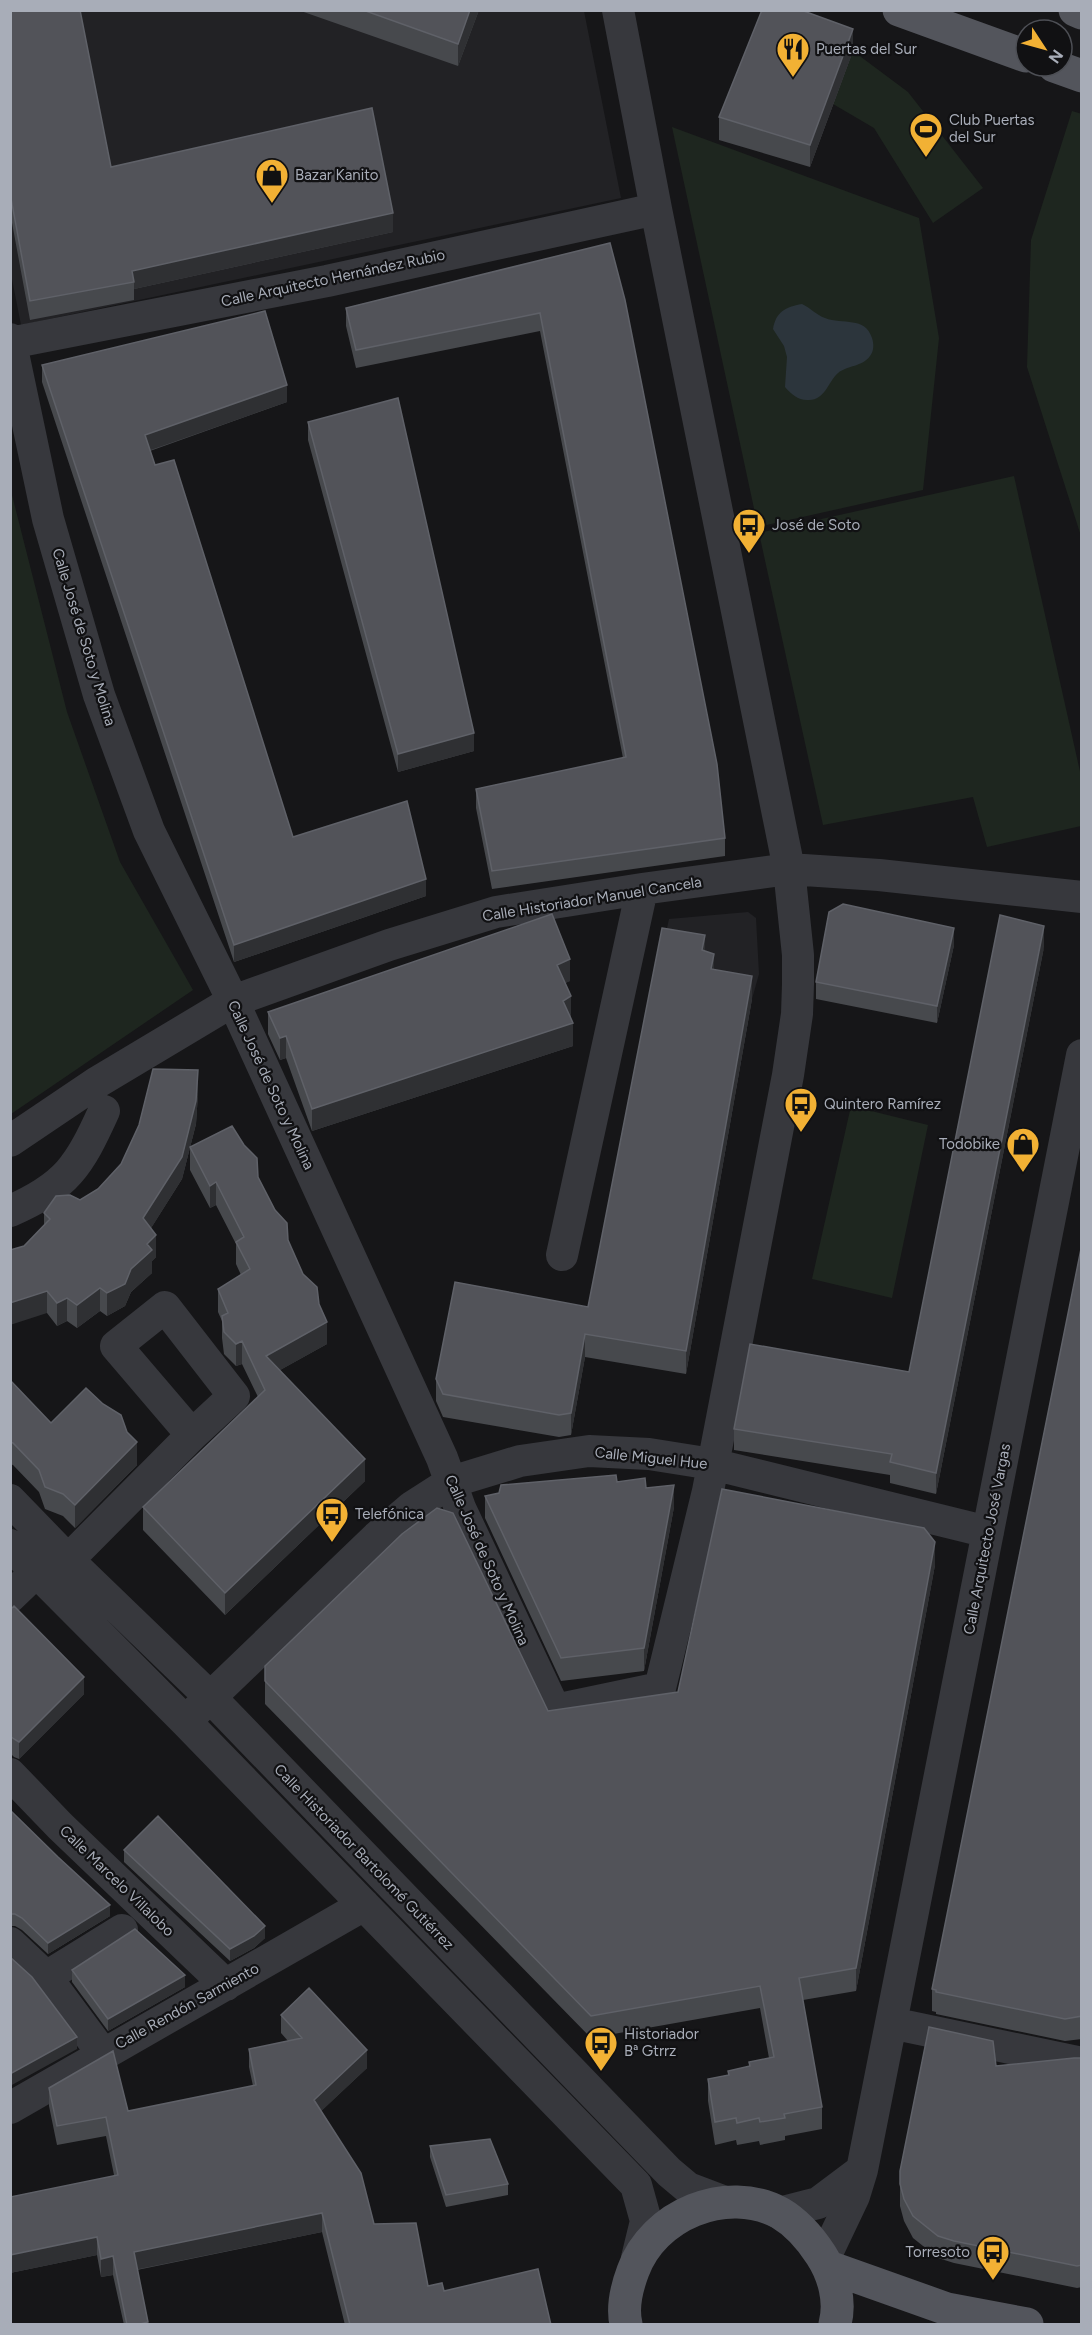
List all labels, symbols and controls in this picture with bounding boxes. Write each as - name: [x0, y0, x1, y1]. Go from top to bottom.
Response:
- north arrow: [1014, 18, 1074, 78]
- restaurant icon: Puertas del Sur: [775, 31, 811, 78]
- place label: Puertas del Sur: [816, 40, 917, 58]
- text: N: [1044, 46, 1067, 67]
- sports icon: Club Puertas del Sur: [908, 111, 944, 158]
- place label: Club Puertas del Sur: [949, 111, 1035, 146]
- shop icon: Bazar Kanito: [254, 157, 290, 204]
- place label: Bazar Kanito: [295, 166, 379, 184]
- street label: Calle Arquitecto Hernández Rubio: [219, 245, 447, 311]
- bus stop icon: José de Soto: [731, 507, 767, 554]
- place label: José de Soto: [772, 516, 861, 534]
- street label: Calle José de Soto y Molina: [48, 546, 120, 728]
- street label: Calle Historiador Manuel Cancela: [481, 873, 703, 925]
- street label: Calle José de Soto y Molina: [224, 997, 318, 1173]
- bus stop icon: Quintero Ramírez: [783, 1086, 819, 1133]
- place label: Quintero Ramírez: [824, 1095, 941, 1113]
- shop icon: Todobike: [1005, 1126, 1041, 1173]
- place label: Todobike: [939, 1135, 1000, 1153]
- street label: Calle Arquitecto José Vargas: [960, 1442, 1014, 1636]
- street label: Calle Miguel Hue: [594, 1443, 708, 1473]
- street label: Calle José de Soto y Molina: [441, 1472, 533, 1648]
- bus stop icon: Telefónica: [314, 1496, 350, 1543]
- place label: Telefónica: [355, 1505, 424, 1523]
- street label: Calle Historiador Bartolomé Gutiérrez: [270, 1760, 458, 1954]
- street label: Calle Marcelo Villalobo: [56, 1822, 178, 1940]
- street label: Calle Rendón Sarmiento: [112, 1959, 262, 2053]
- bus stop icon: Historiador Bª Gtrrz: [583, 2025, 619, 2072]
- place label: Historiador Bª Gtrrz: [624, 2025, 699, 2060]
- bus stop icon: Torresoto: [975, 2234, 1011, 2281]
- place label: Torresoto: [906, 2243, 970, 2261]

